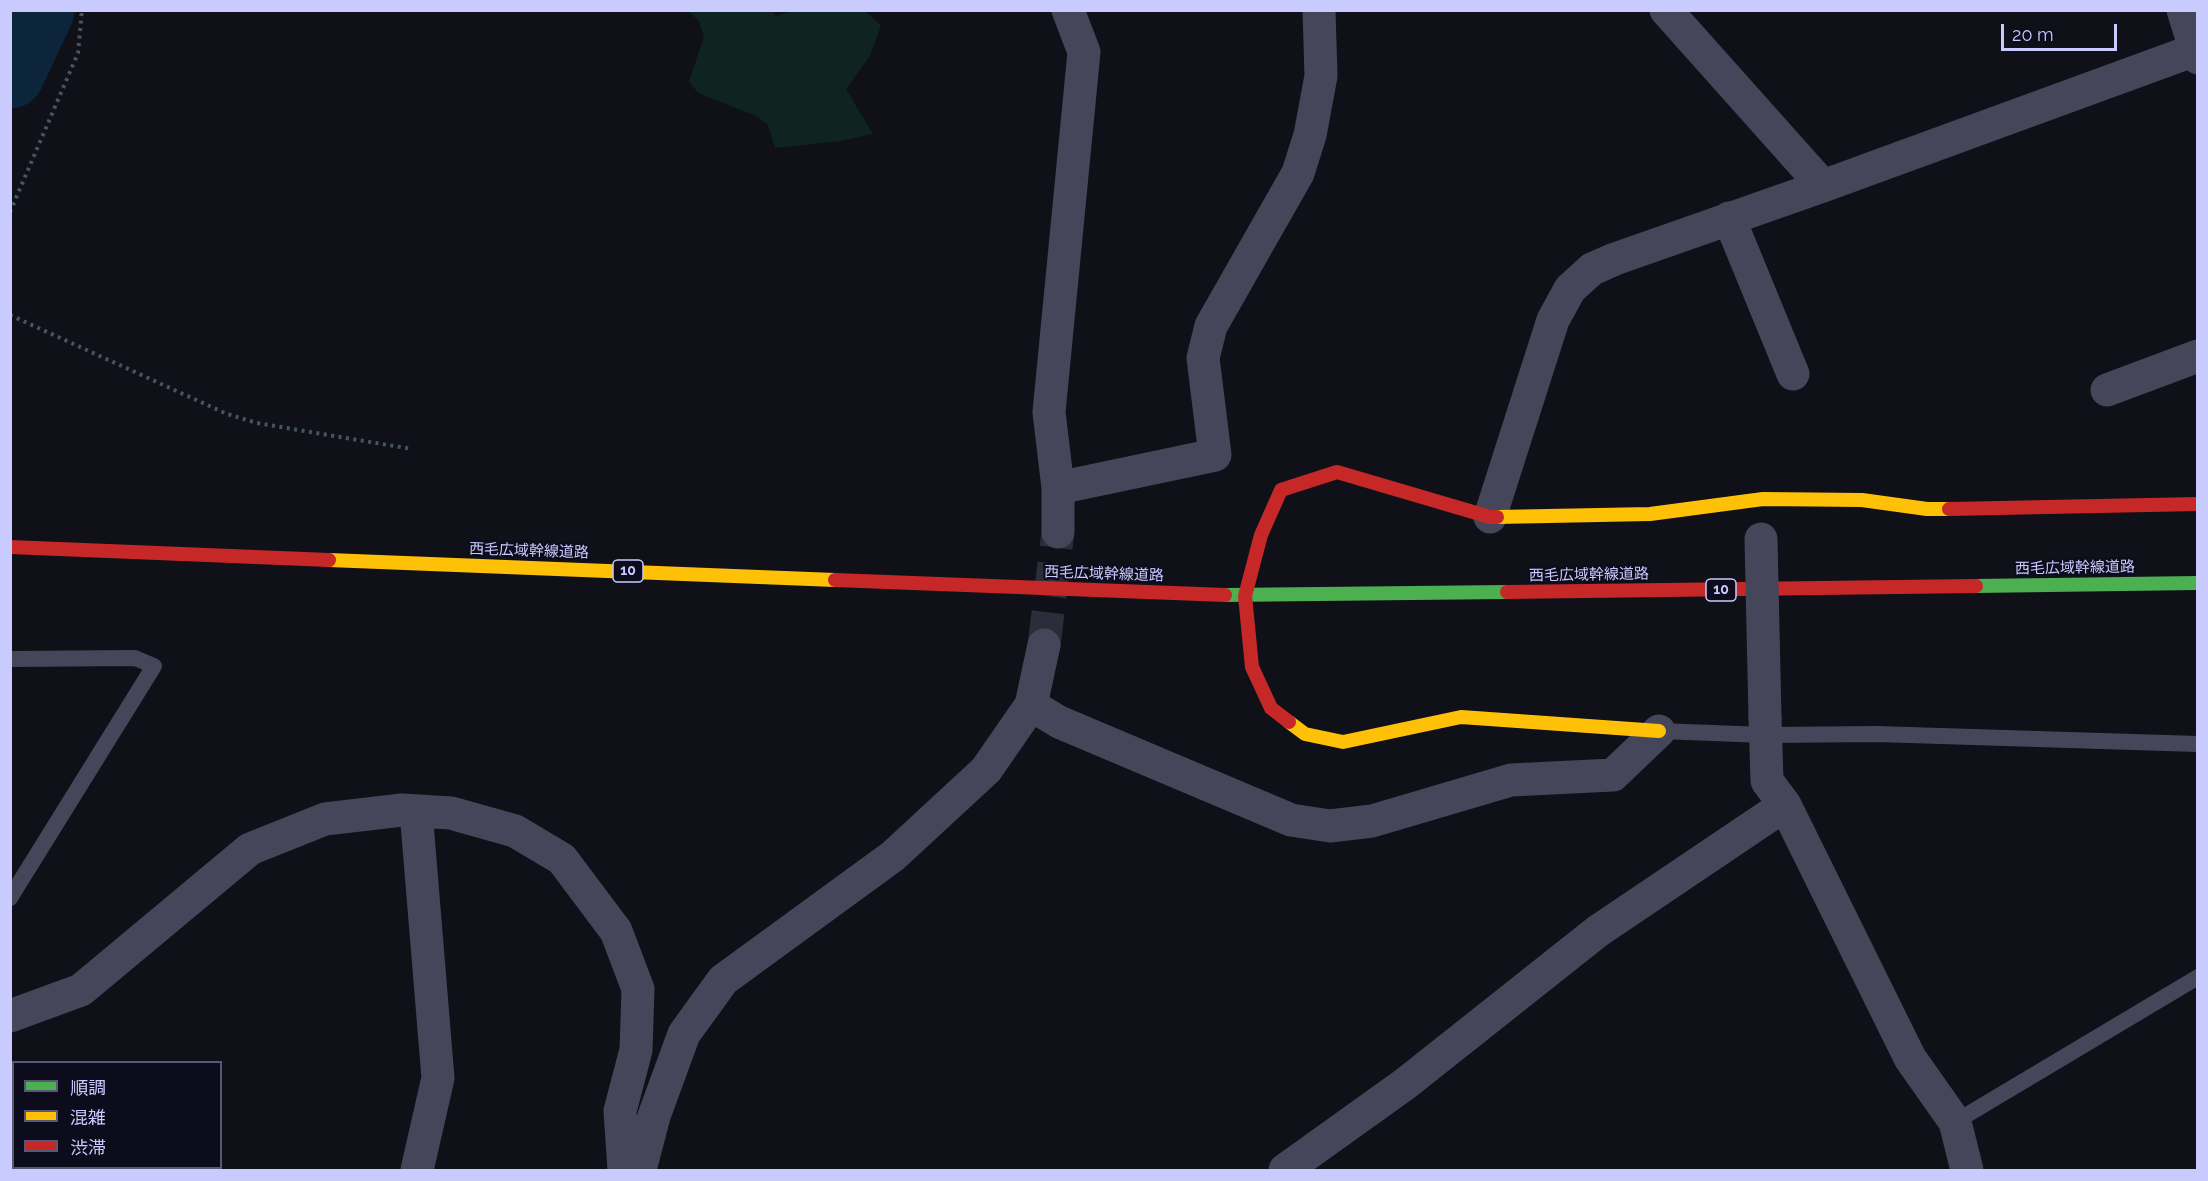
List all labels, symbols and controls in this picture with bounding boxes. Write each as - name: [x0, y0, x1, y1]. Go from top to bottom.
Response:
- scale bar: [2004, 12, 2120, 50]
- text: 20 m: [2012, 24, 2054, 45]
- street label: 西毛広域幹線道路: [469, 540, 589, 562]
- street label: 西毛広域幹線道路: [2015, 558, 2135, 578]
- road number: 10: [613, 560, 643, 582]
- street label: 西毛広域幹線道路: [1044, 563, 1164, 585]
- street label: 西毛広域幹線道路: [1529, 565, 1649, 585]
- road number: 10: [1706, 579, 1736, 601]
- legend: [12, 1061, 222, 1169]
- text: 順調: [70, 1077, 106, 1098]
- text: 混雑: [70, 1107, 106, 1128]
- text: 渋滞: [70, 1137, 106, 1158]

